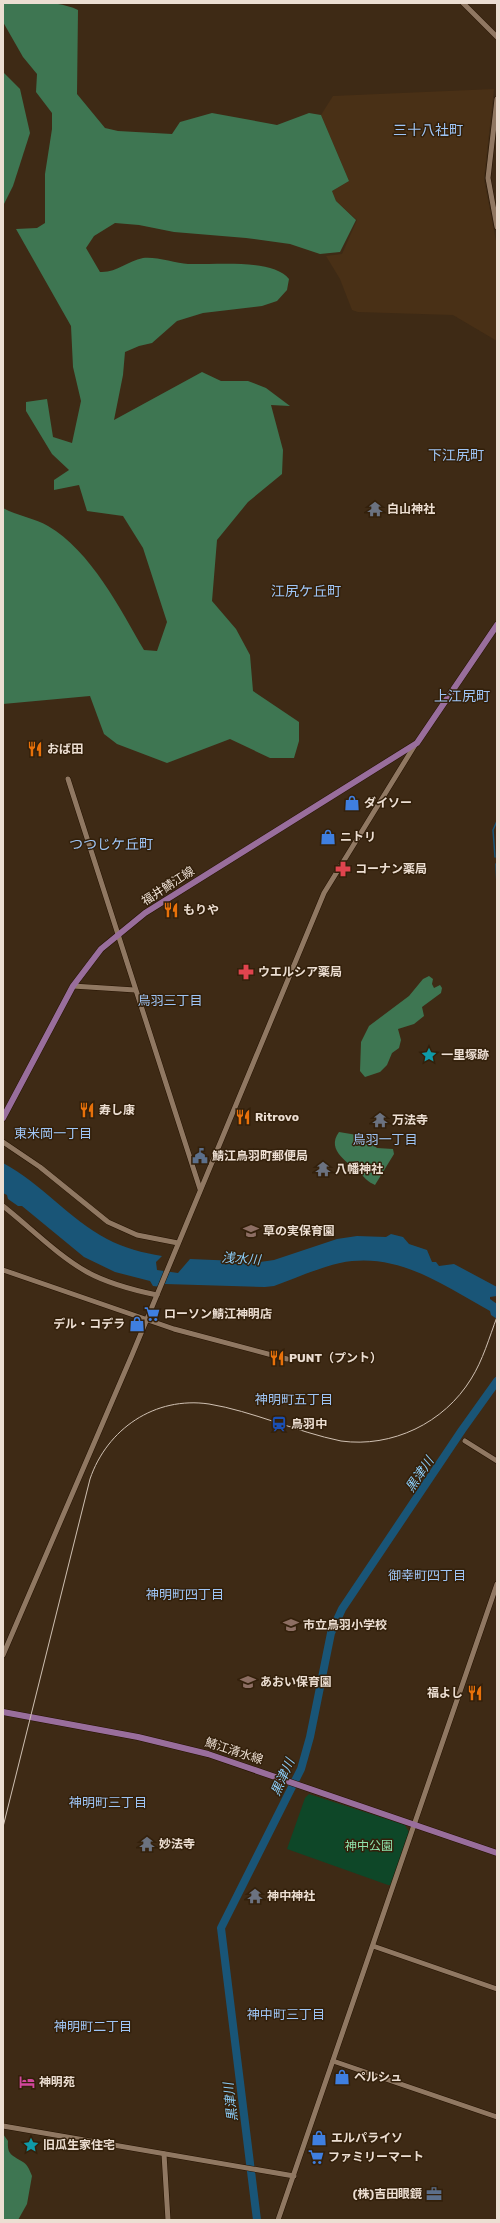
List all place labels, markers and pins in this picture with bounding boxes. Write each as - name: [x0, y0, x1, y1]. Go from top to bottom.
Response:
- temple icon: 白山神社: [366, 500, 384, 518]
- place label: 白山神社: [387, 502, 435, 516]
- restaurant icon: おば田: [26, 740, 44, 758]
- place label: おば田: [47, 742, 83, 756]
- shop icon: ダイソー: [343, 794, 361, 812]
- place label: ダイソー: [364, 796, 412, 810]
- shop icon: ニトリ: [319, 828, 337, 846]
- place label: ニトリ: [340, 830, 376, 844]
- pharmacy icon: コーナン薬局: [334, 860, 352, 878]
- place label: コーナン薬局: [355, 862, 427, 876]
- restaurant icon: もりや: [162, 901, 180, 919]
- place label: もりや: [183, 903, 219, 917]
- pharmacy icon: ウエルシア薬局: [237, 963, 255, 981]
- place label: ウエルシア薬局: [258, 965, 342, 979]
- place icon: 一里塚跡: [420, 1046, 438, 1064]
- place label: 一里塚跡: [441, 1048, 489, 1062]
- restaurant icon: 寿し康: [78, 1101, 96, 1119]
- place label: 寿し康: [99, 1103, 135, 1117]
- restaurant icon: Ritrovo: [234, 1108, 252, 1126]
- place label: Ritrovo: [255, 1110, 299, 1124]
- temple icon: 万法寺: [371, 1111, 389, 1129]
- place label: 万法寺: [392, 1113, 428, 1127]
- public building icon: 鯖江鳥羽町郵便局: [191, 1147, 209, 1165]
- place label: 鯖江鳥羽町郵便局: [212, 1149, 308, 1163]
- temple icon: 八幡神社: [314, 1160, 332, 1178]
- place label: 八幡神社: [335, 1162, 383, 1176]
- school or university icon: 草の実保育園: [242, 1222, 260, 1240]
- place label: 草の実保育園: [263, 1224, 335, 1238]
- supermarket icon: ローソン鯖江神明店: [143, 1305, 161, 1323]
- place label: ローソン鯖江神明店: [164, 1307, 272, 1321]
- shop icon: デル・コデラ: [128, 1315, 146, 1333]
- place label: デル・コデラ: [53, 1317, 125, 1331]
- restaurant icon: PUNT（プント）: [268, 1349, 286, 1367]
- place label: PUNT（プント）: [289, 1351, 382, 1365]
- station icon: 鳥羽中: [270, 1415, 288, 1433]
- place label: 鳥羽中: [291, 1417, 327, 1431]
- school or university icon: 市立鳥羽小学校: [282, 1616, 300, 1634]
- place label: 市立鳥羽小学校: [303, 1618, 387, 1632]
- school or university icon: あおい保育園: [239, 1673, 257, 1691]
- place label: あおい保育園: [260, 1675, 332, 1689]
- restaurant icon: 福よし: [466, 1684, 484, 1702]
- place label: 福よし: [427, 1686, 463, 1700]
- temple icon: 妙法寺: [138, 1835, 156, 1853]
- place label: 妙法寺: [159, 1837, 195, 1851]
- temple icon: 神中神社: [246, 1887, 264, 1905]
- place label: 神中神社: [267, 1889, 315, 1903]
- shop icon: ペルシュ: [333, 2068, 351, 2086]
- place label: ペルシュ: [354, 2070, 402, 2084]
- hotel icon: 神明苑: [18, 2073, 36, 2091]
- place label: 神明苑: [39, 2075, 75, 2089]
- shop icon: エルパライソ: [310, 2129, 328, 2147]
- place label: エルパライソ: [331, 2131, 403, 2145]
- place icon: 旧瓜生家住宅: [22, 2136, 40, 2154]
- place label: 旧瓜生家住宅: [43, 2138, 115, 2152]
- supermarket icon: ファミリーマート: [307, 2148, 325, 2166]
- place label: ファミリーマート: [328, 2150, 424, 2164]
- office icon: (株)吉田眼鏡: [425, 2185, 443, 2203]
- place label: (株)吉田眼鏡: [353, 2187, 422, 2201]

